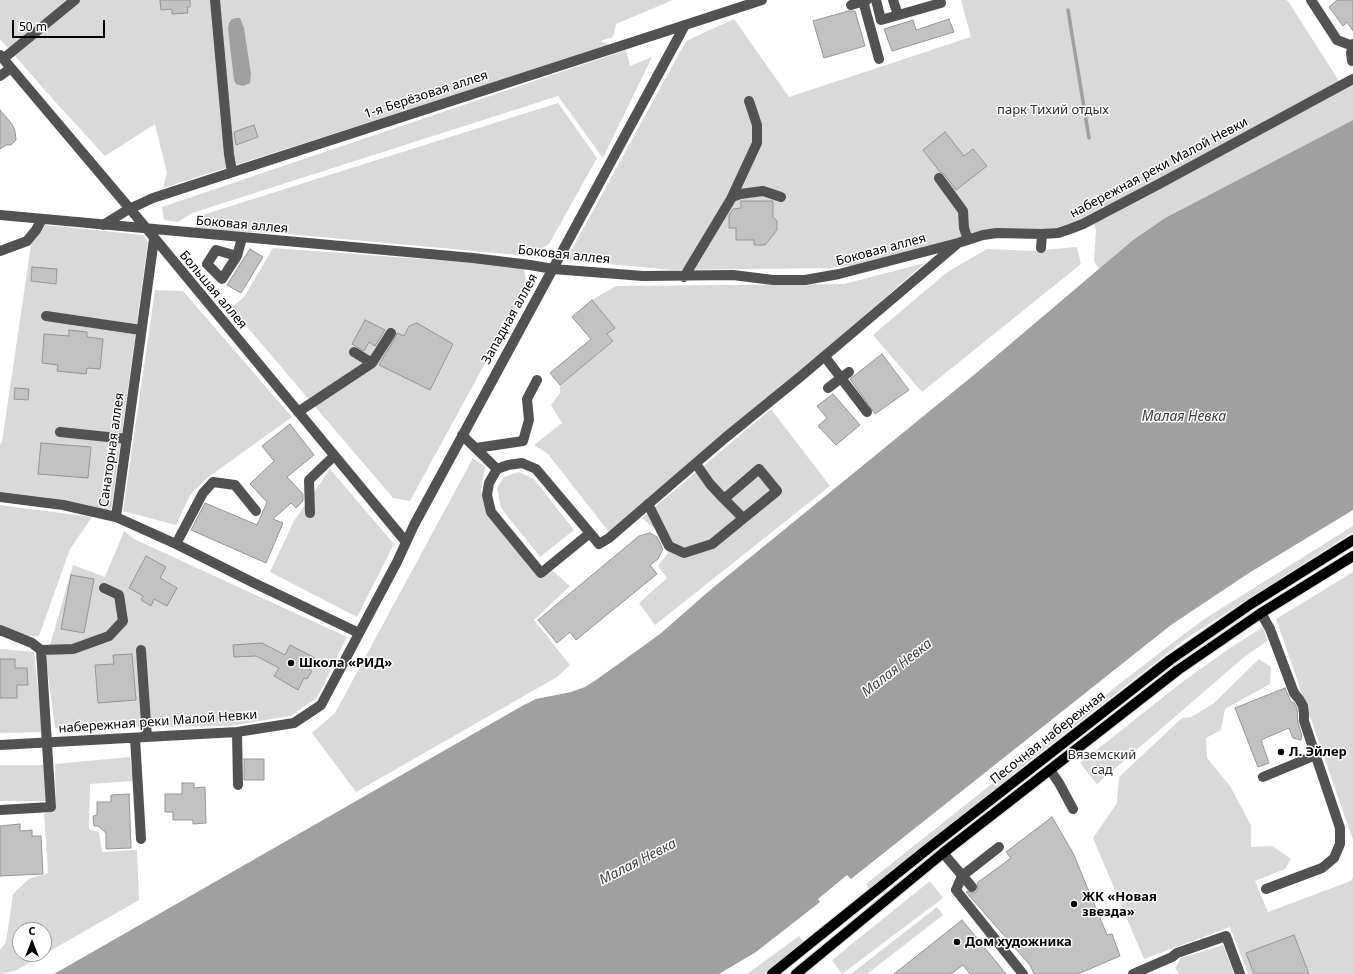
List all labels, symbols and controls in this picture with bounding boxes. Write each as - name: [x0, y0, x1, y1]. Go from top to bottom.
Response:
- scale bar: [14, 12, 107, 38]
- text: 50 m: [19, 18, 47, 35]
- street label: 1-я Берёзовая аллея: [362, 68, 490, 122]
- park label: парк Тихий отдых: [997, 102, 1109, 118]
- street label: набережная реки Малой Невки: [1067, 114, 1251, 222]
- street label: Боковая аллея: [195, 213, 289, 237]
- street label: Боковая аллея: [834, 230, 928, 270]
- street label: Боковая аллея: [517, 242, 611, 268]
- street label: Большая аллея: [176, 248, 250, 332]
- street label: Западная аллея: [479, 271, 541, 367]
- street label: Санаторная аллея: [96, 392, 128, 508]
- water label: Малая Невка: [1142, 409, 1226, 425]
- water label: Малая Невка: [859, 635, 935, 701]
- place label: Школа «РИД»: [299, 655, 392, 671]
- marker: Школа «РИД»: [286, 658, 296, 668]
- street label: Песочная набережная: [987, 688, 1109, 788]
- street label: набережная реки Малой Невки: [58, 707, 258, 737]
- place label: Л. Эйлер: [1289, 744, 1347, 760]
- park label: Вяземский сад: [1068, 747, 1136, 778]
- marker: Л. Эйлер: [1276, 747, 1286, 757]
- water label: Малая Невка: [597, 835, 679, 889]
- place label: ЖК «Новая звезда»: [1082, 889, 1157, 920]
- marker: ЖК «Новая звезда»: [1069, 899, 1079, 909]
- north arrow: [12, 922, 52, 962]
- text: С: [28, 923, 36, 938]
- place label: Дом художника: [965, 934, 1072, 950]
- marker: Дом художника: [952, 937, 962, 947]

